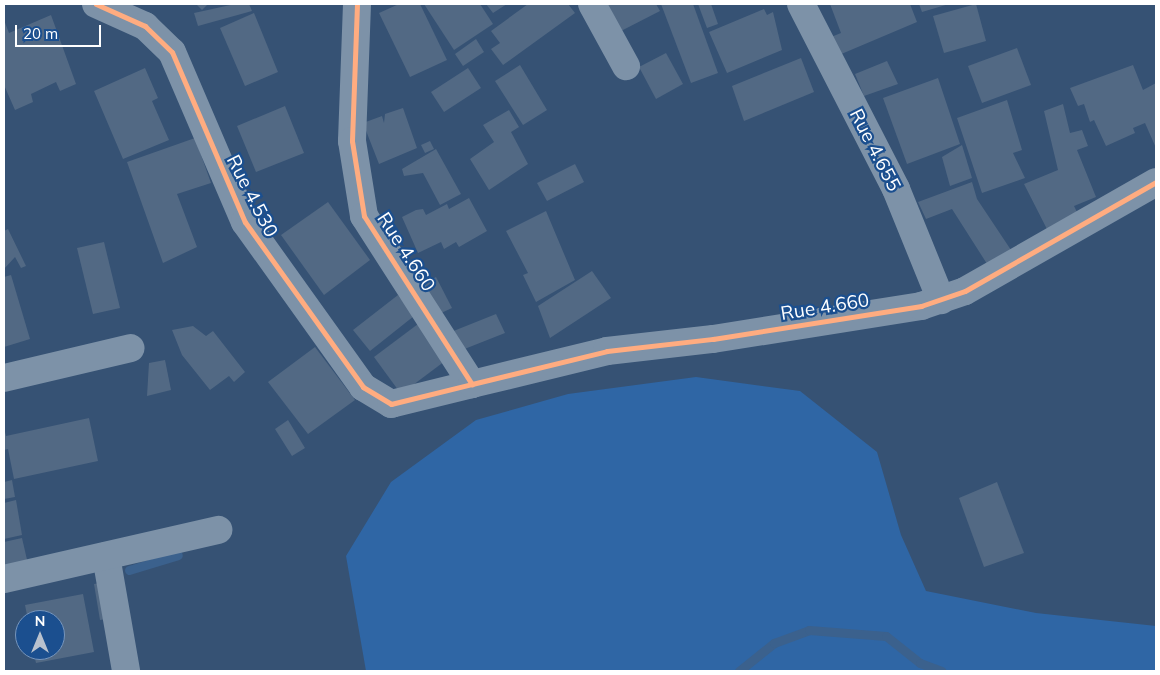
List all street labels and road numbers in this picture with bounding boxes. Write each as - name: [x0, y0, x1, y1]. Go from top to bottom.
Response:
- street label: Rue 4.655: [845, 105, 905, 195]
- street label: Rue 4.530: [222, 151, 282, 241]
- street label: Rue 4.660: [372, 208, 440, 296]
- street label: Rue 4.660: [779, 289, 871, 325]

